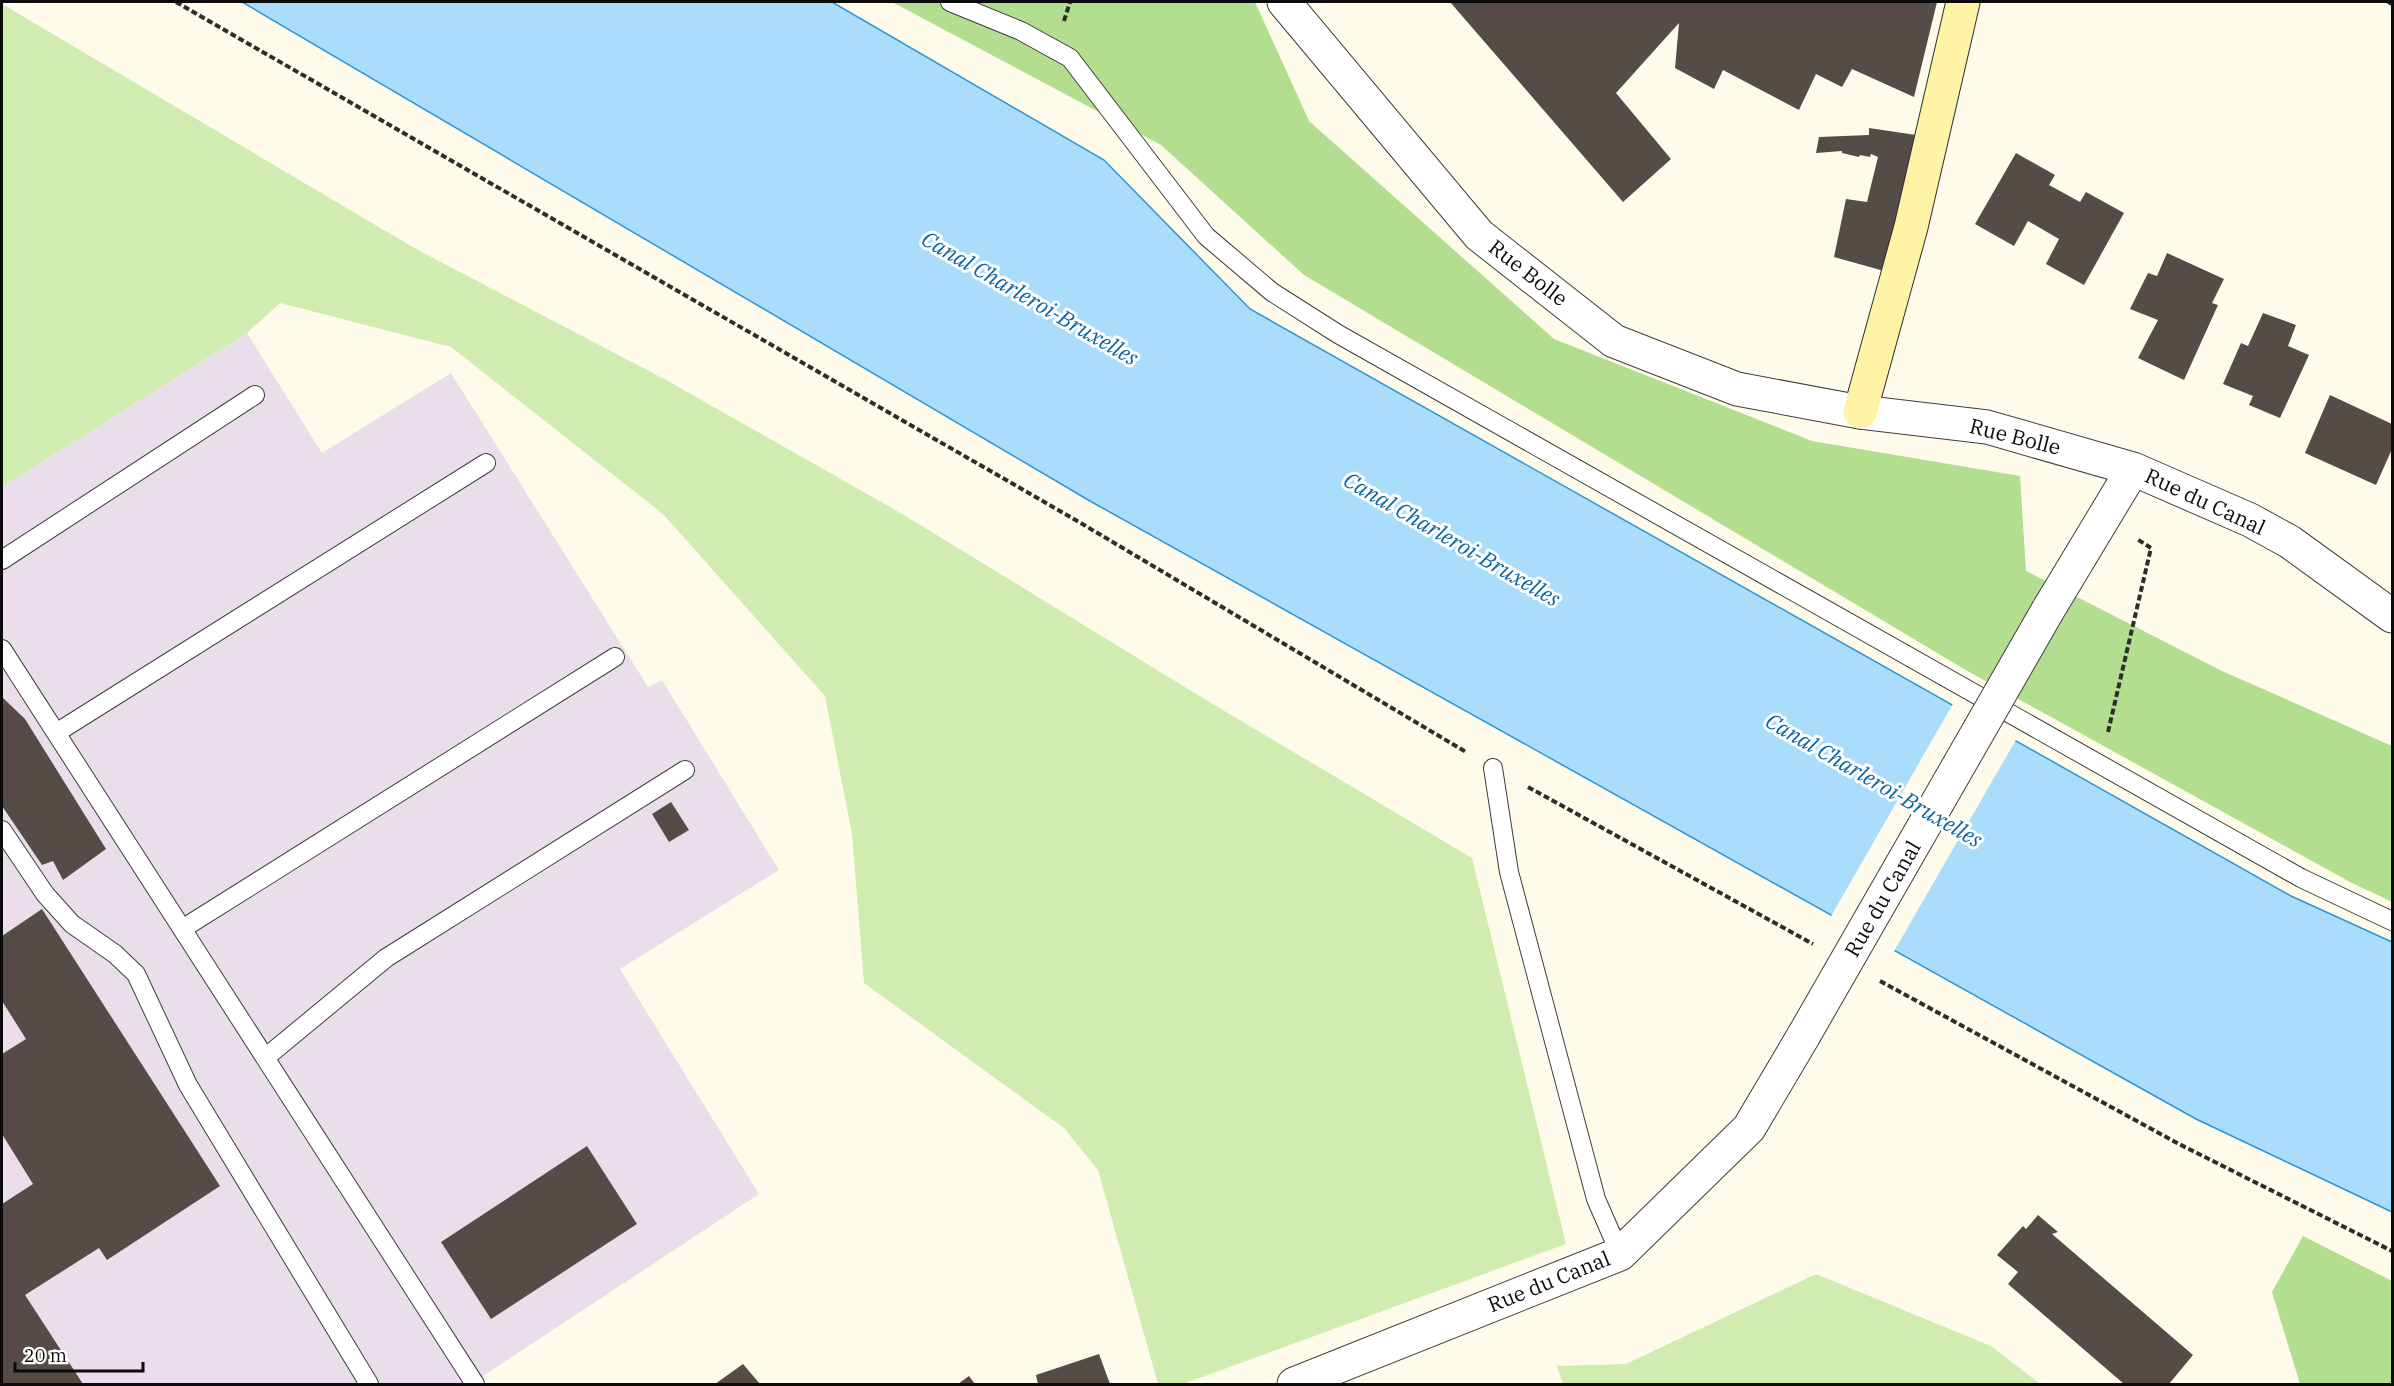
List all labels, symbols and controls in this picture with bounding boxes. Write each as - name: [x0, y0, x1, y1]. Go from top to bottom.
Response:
- water label: Canal Charleroi-Bruxelles: [917, 224, 1144, 372]
- street label: Rue Bolle: [1483, 233, 1574, 312]
- street label: Rue Bolle: [1967, 411, 2064, 461]
- street label: Rue du Canal: [2141, 461, 2270, 541]
- water label: Canal Charleroi-Bruxelles: [1339, 465, 1566, 613]
- water label: Canal Charleroi-Bruxelles: [1761, 706, 1988, 854]
- street label: Rue du Canal: [1838, 835, 1927, 962]
- street label: Rue du Canal: [1483, 1244, 1614, 1318]
- scale bar: [15, 1335, 142, 1373]
- text: 20 m: [24, 1344, 67, 1367]

